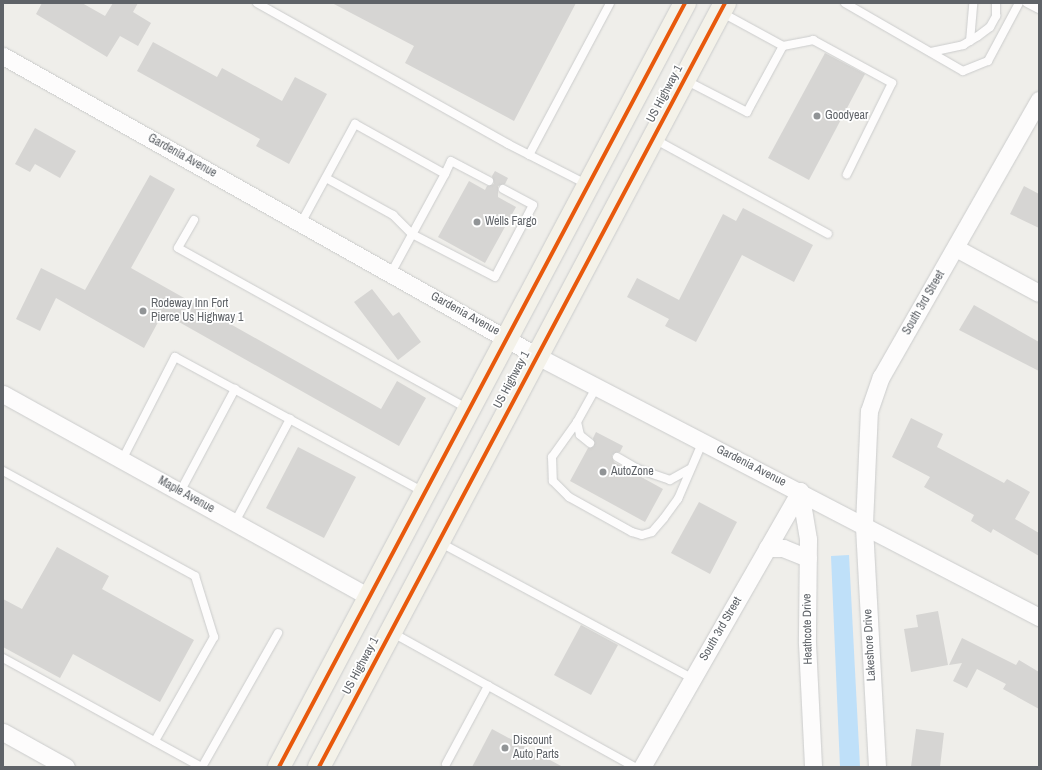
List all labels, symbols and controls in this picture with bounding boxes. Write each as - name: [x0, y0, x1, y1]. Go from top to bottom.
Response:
- street label: US Highway 1: [644, 63, 686, 125]
- place label: Goodyear: [825, 109, 868, 123]
- marker: Goodyear: [812, 111, 822, 121]
- street label: Gardenia Avenue: [145, 131, 219, 181]
- place label: Wells Fargo: [485, 215, 537, 229]
- marker: Wells Fargo: [472, 217, 482, 227]
- street label: South 3rd Street: [900, 268, 948, 338]
- street label: Gardenia Avenue: [428, 289, 502, 339]
- place label: Rodeway Inn Fort Pierce Us Highway 1: [151, 297, 243, 325]
- marker: Rodeway Inn Fort Pierce Us Highway 1: [138, 306, 148, 316]
- street label: US Highway 1: [491, 349, 533, 411]
- street label: Gardenia Avenue: [713, 442, 789, 490]
- place label: AutoZone: [611, 465, 654, 479]
- marker: AutoZone: [598, 467, 608, 477]
- street label: Maple Avenue: [155, 473, 217, 517]
- street label: Heathcote Drive: [800, 593, 816, 665]
- street label: South 3rd Street: [697, 594, 745, 664]
- street label: Lakeshore Drive: [861, 609, 879, 681]
- street label: US Highway 1: [340, 635, 382, 697]
- place label: Discount Auto Parts: [513, 734, 559, 762]
- marker: Discount Auto Parts: [500, 743, 510, 753]

